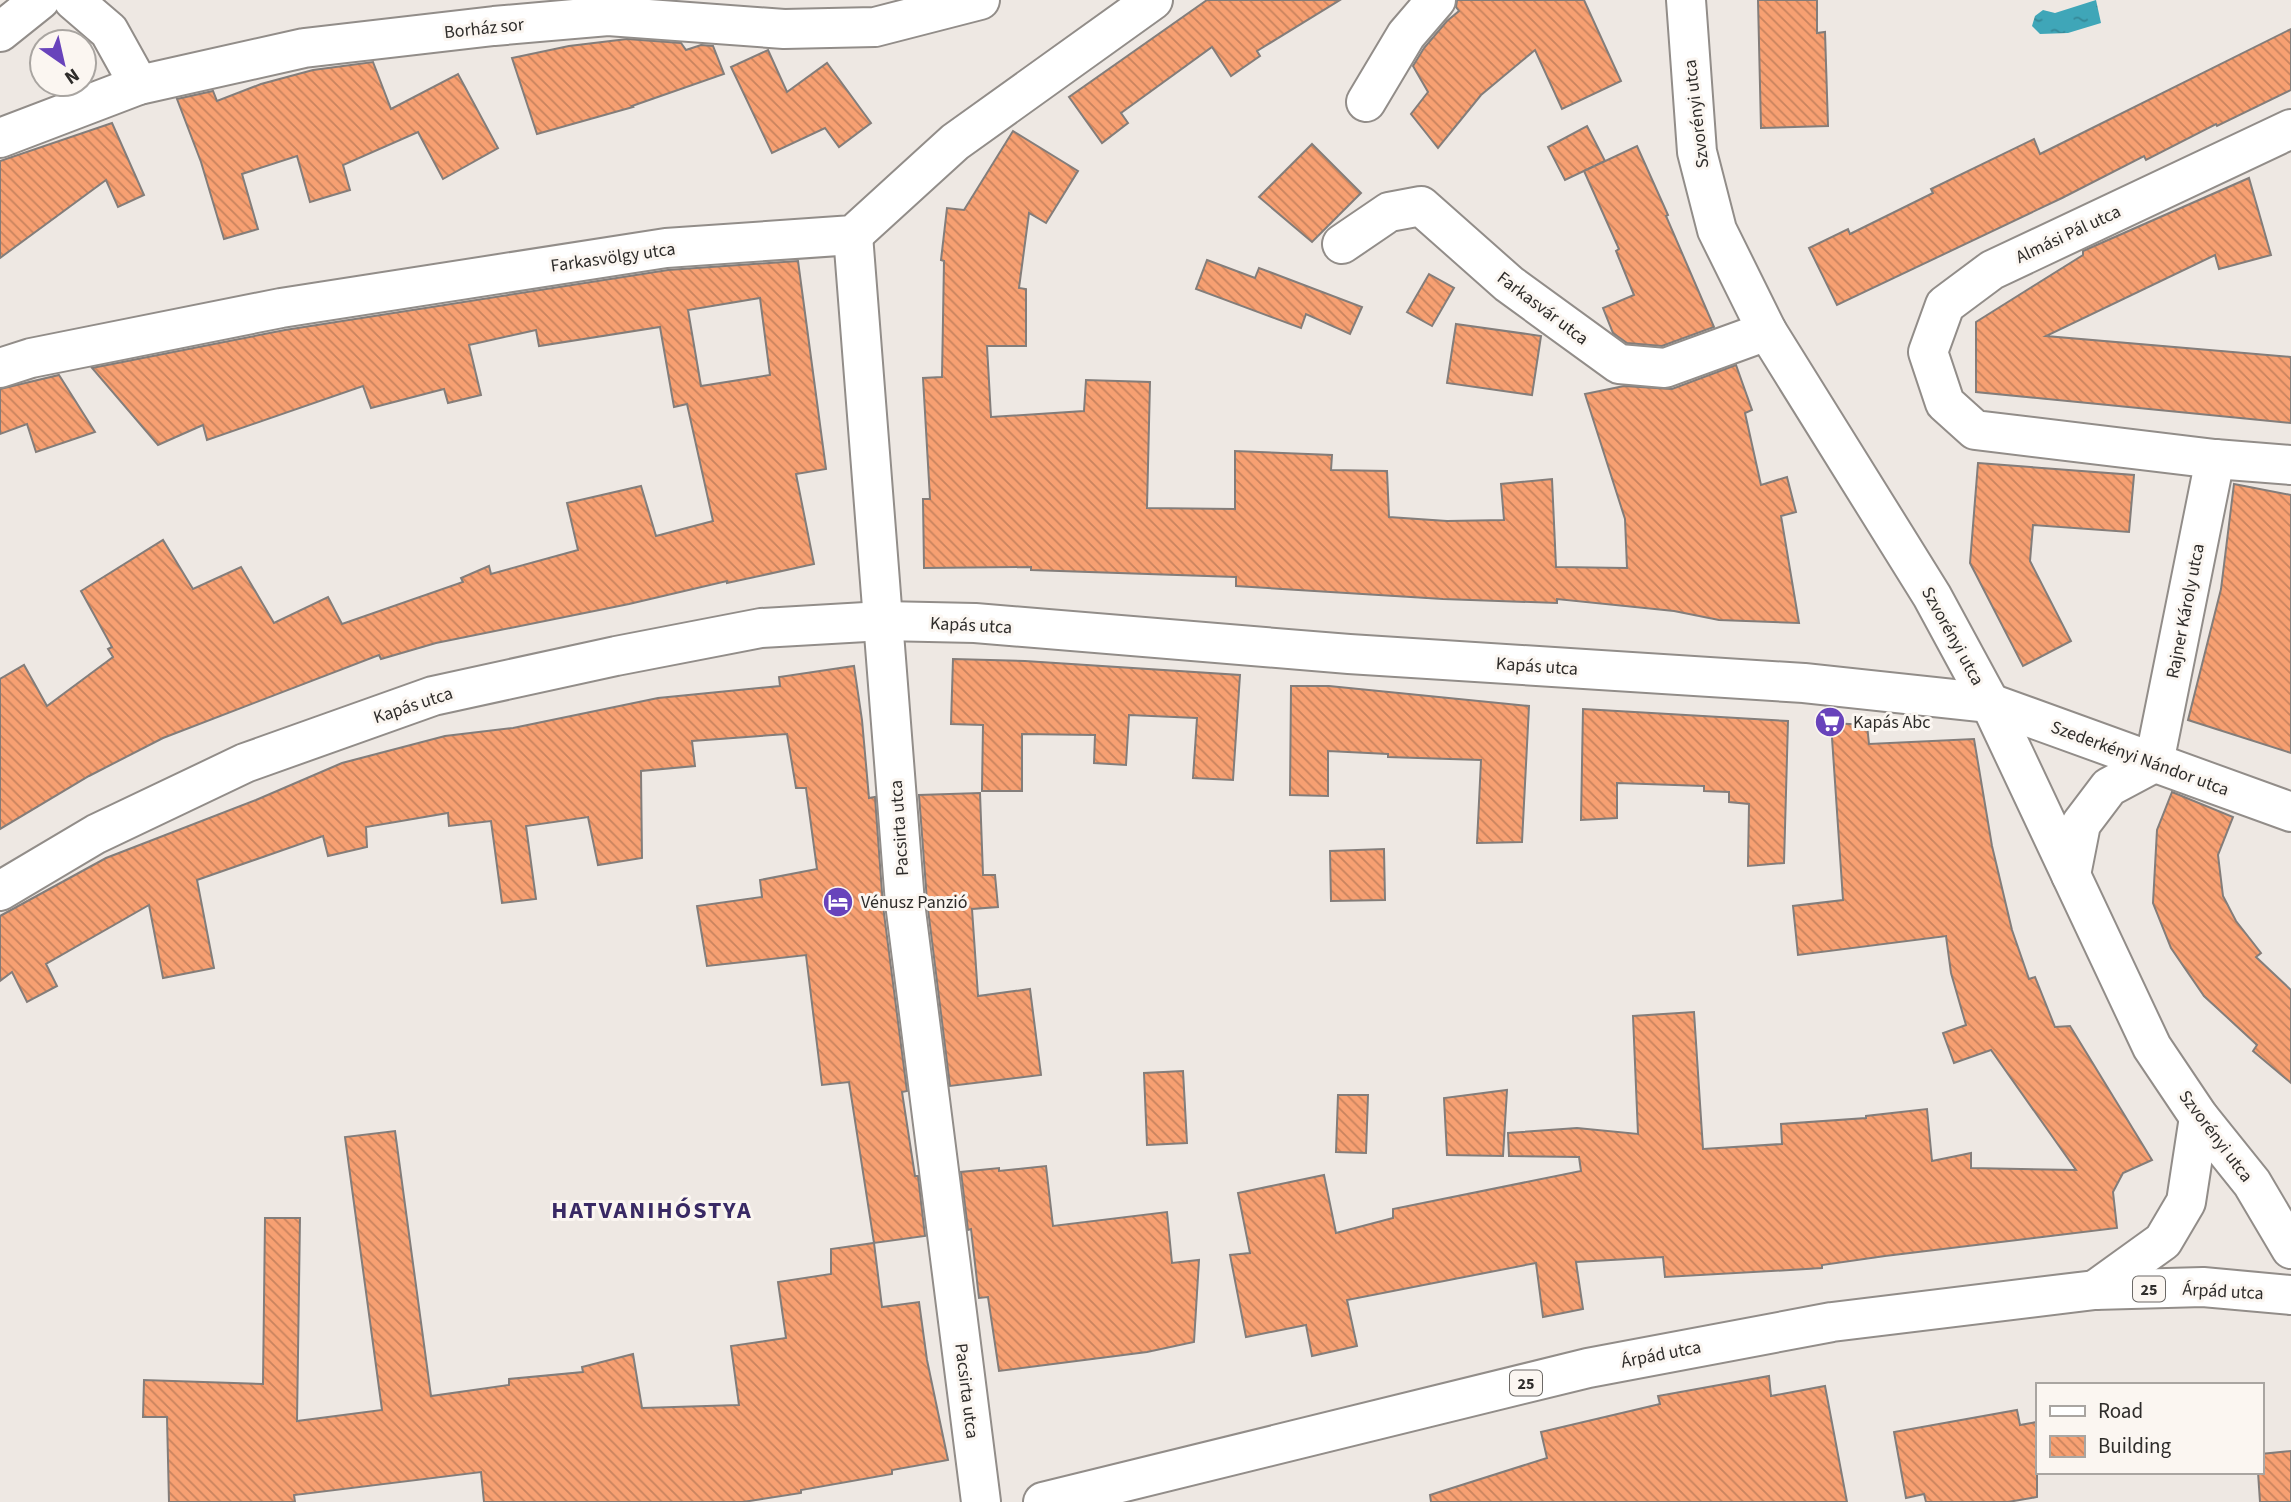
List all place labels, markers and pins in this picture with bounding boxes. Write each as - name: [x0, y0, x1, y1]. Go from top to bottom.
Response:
- supermarket icon: Kapás Abc: [1813, 705, 1847, 739]
- place label: Kapás Abc: [1853, 710, 1930, 735]
- hotel icon: Vénusz Panzió: [821, 885, 855, 919]
- place label: Vénusz Panzió: [861, 890, 968, 915]

